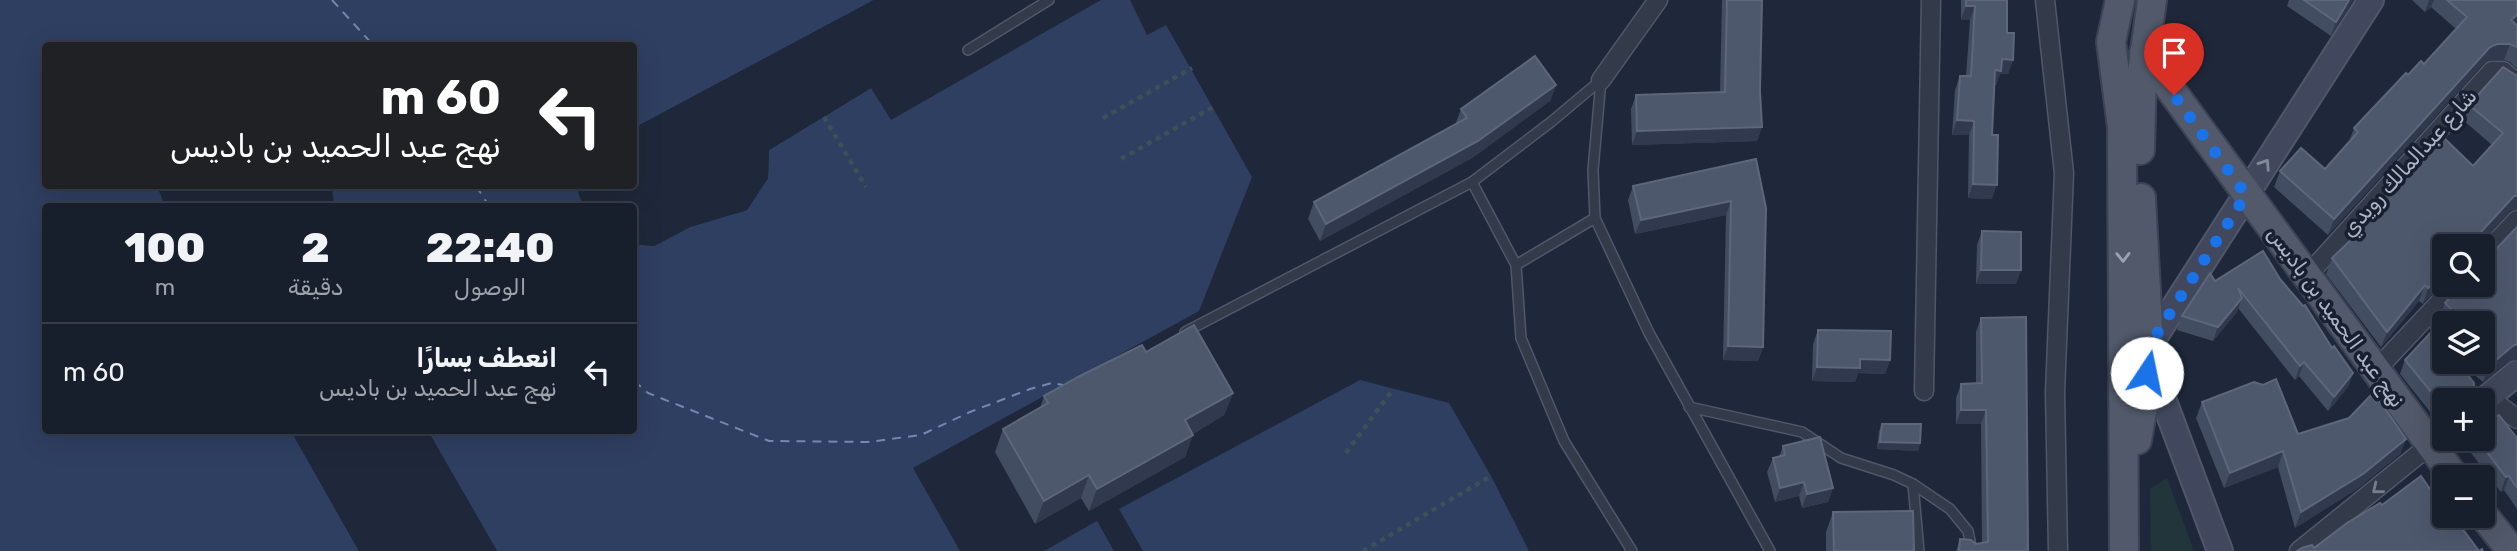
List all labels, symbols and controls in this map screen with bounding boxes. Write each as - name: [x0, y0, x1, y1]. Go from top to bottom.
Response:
- pin: [2144, 23, 2204, 95]
- icon: arrive: [2155, 34, 2193, 72]
- text: 60 m: [380, 68, 501, 126]
- icon: left: [525, 70, 616, 161]
- street label: شارع عبدالمالك رويدي: [2336, 83, 2483, 243]
- text: نهج عبد الحميد بن باديس: [170, 127, 501, 165]
- one-way arrow: [2257, 159, 2270, 172]
- street label: نهج عبد الحميد بن باديس: [2261, 221, 2410, 413]
- text: 100: [124, 223, 205, 273]
- text: 2: [301, 223, 330, 273]
- text: 22:40: [426, 223, 555, 273]
- map controls: [2432, 234, 2495, 528]
- button: search: [2432, 234, 2495, 297]
- one-way arrow: [2115, 252, 2131, 262]
- text: m: [155, 273, 175, 301]
- text: دقيقة: [288, 273, 343, 301]
- text: الوصول: [454, 273, 526, 301]
- button: layers: [2432, 311, 2495, 374]
- position arrow: [2110, 336, 2184, 410]
- text: انعطف يسارًا: [416, 343, 557, 374]
- icon: left: [578, 353, 616, 391]
- text: 60 m: [63, 357, 125, 388]
- text: نهج عبد الحميد بن باديس: [319, 374, 557, 402]
- button: +: [2432, 388, 2495, 451]
- button: −: [2432, 465, 2495, 528]
- one-way arrow: [2372, 481, 2385, 493]

